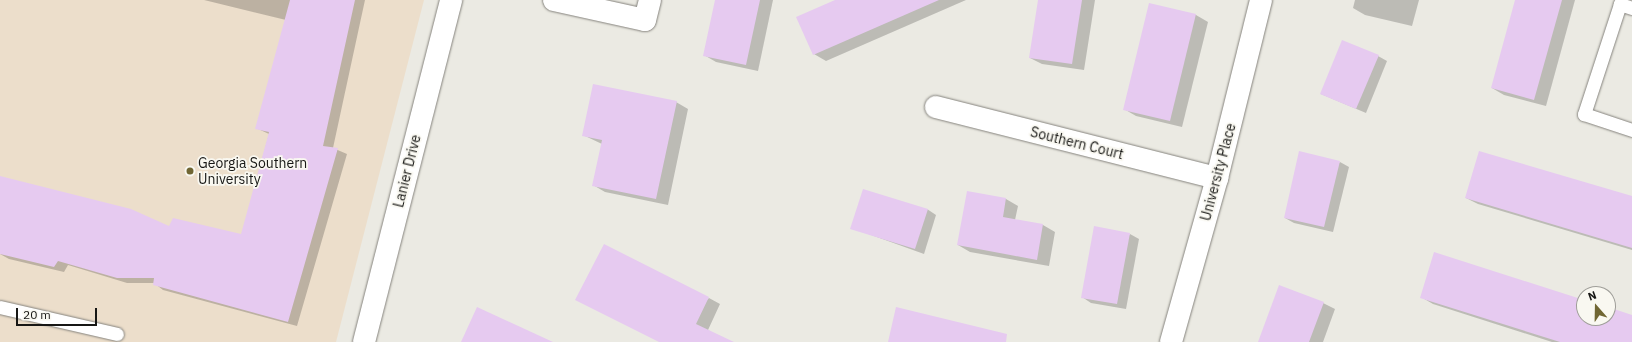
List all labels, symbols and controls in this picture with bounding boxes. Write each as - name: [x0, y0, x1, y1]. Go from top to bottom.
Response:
- street label: University Place: [1197, 121, 1239, 223]
- street label: Southern Court: [1029, 123, 1125, 163]
- street label: Lanier Drive: [390, 133, 424, 209]
- place label: Georgia Southern University: [198, 155, 307, 188]
- marker: Georgia Southern University: [185, 166, 195, 176]
- north arrow: [1576, 286, 1616, 326]
- text: N: [1586, 288, 1598, 304]
- scale bar: [18, 300, 99, 326]
- text: 20 m: [23, 307, 51, 322]

